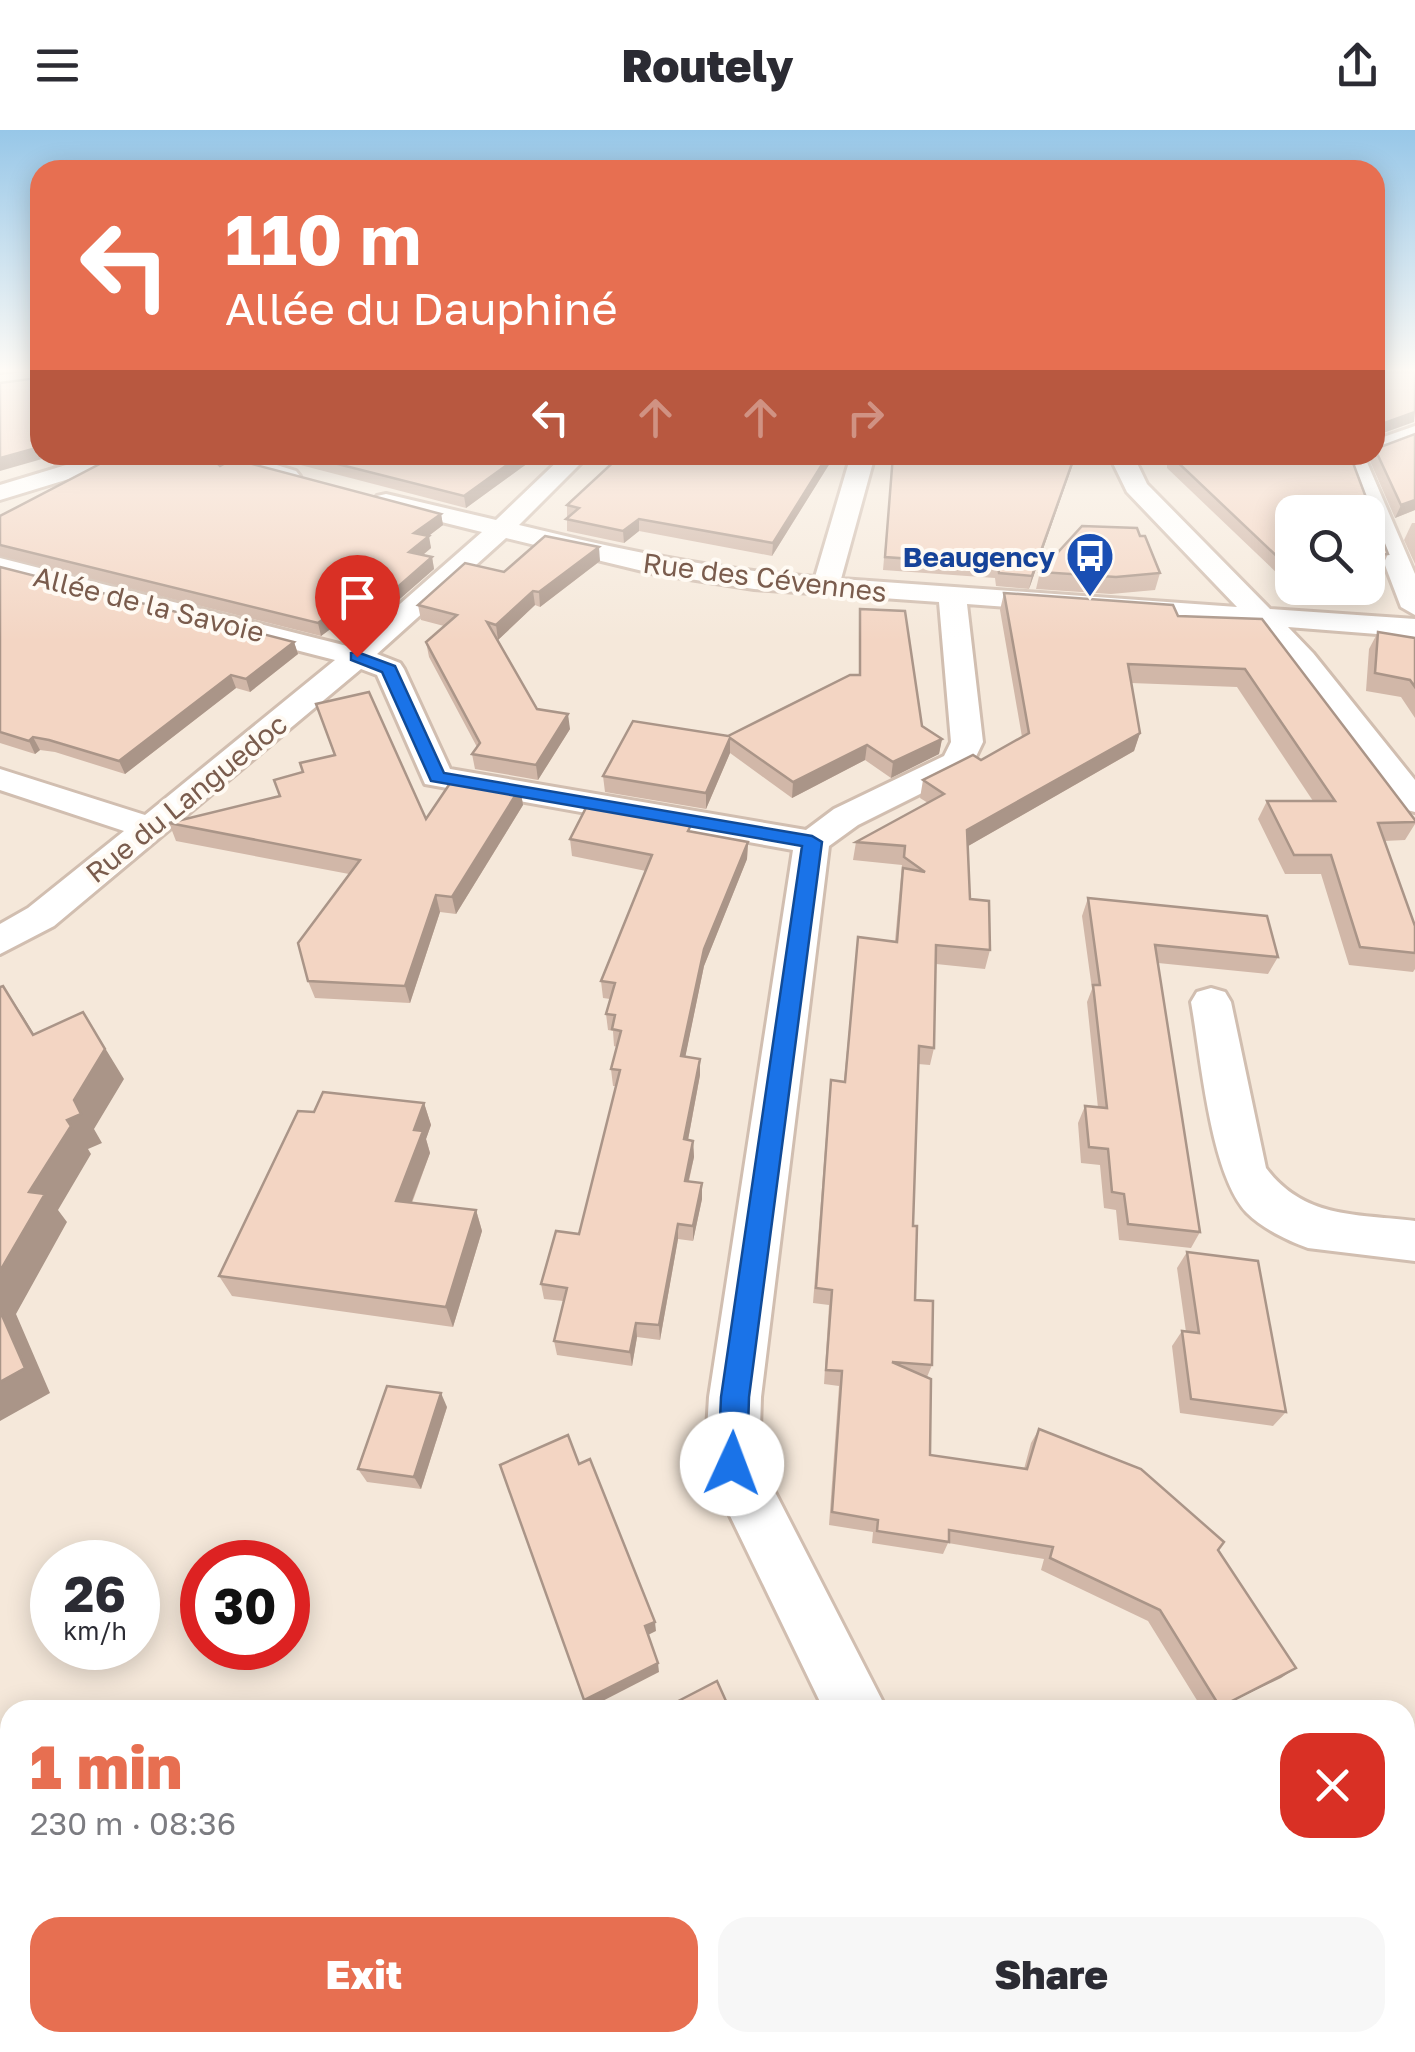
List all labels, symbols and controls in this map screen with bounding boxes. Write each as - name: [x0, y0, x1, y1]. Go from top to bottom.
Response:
- icon: menu: [30, 38, 85, 93]
- text: Routely: [621, 38, 794, 92]
- icon: share: [1330, 38, 1385, 93]
- text: 110 m: [225, 196, 421, 280]
- icon: left: [60, 200, 190, 330]
- text: Allée du Dauphiné: [225, 281, 618, 335]
- icon: left: [523, 390, 578, 445]
- icon: ahead: [628, 390, 683, 445]
- icon: ahead: [733, 390, 788, 445]
- icon: right: [838, 390, 893, 445]
- map controls: [1275, 495, 1385, 605]
- button: search: [1275, 495, 1385, 605]
- bus stop icon: Beaugency: [1064, 530, 1116, 598]
- place label: Beaugency: [903, 540, 1055, 573]
- street label: Rue des Cévennes: [641, 546, 889, 608]
- pin: [315, 555, 400, 658]
- street label: Allée de la Savoie: [30, 559, 268, 649]
- icon: arrive: [330, 570, 385, 625]
- street label: Rue du Languedoc: [79, 707, 293, 889]
- position arrow: [680, 1412, 784, 1516]
- speed limit sign: 30: [180, 1540, 310, 1670]
- text: 26: [64, 1563, 126, 1623]
- text: km/h: [63, 1615, 127, 1646]
- text: 1 min: [30, 1730, 182, 1802]
- button: close: [1280, 1733, 1385, 1838]
- text: 230 m · 08:36: [30, 1804, 236, 1842]
- button: Exit: [30, 1917, 698, 2032]
- button: Share: [718, 1917, 1385, 2032]

